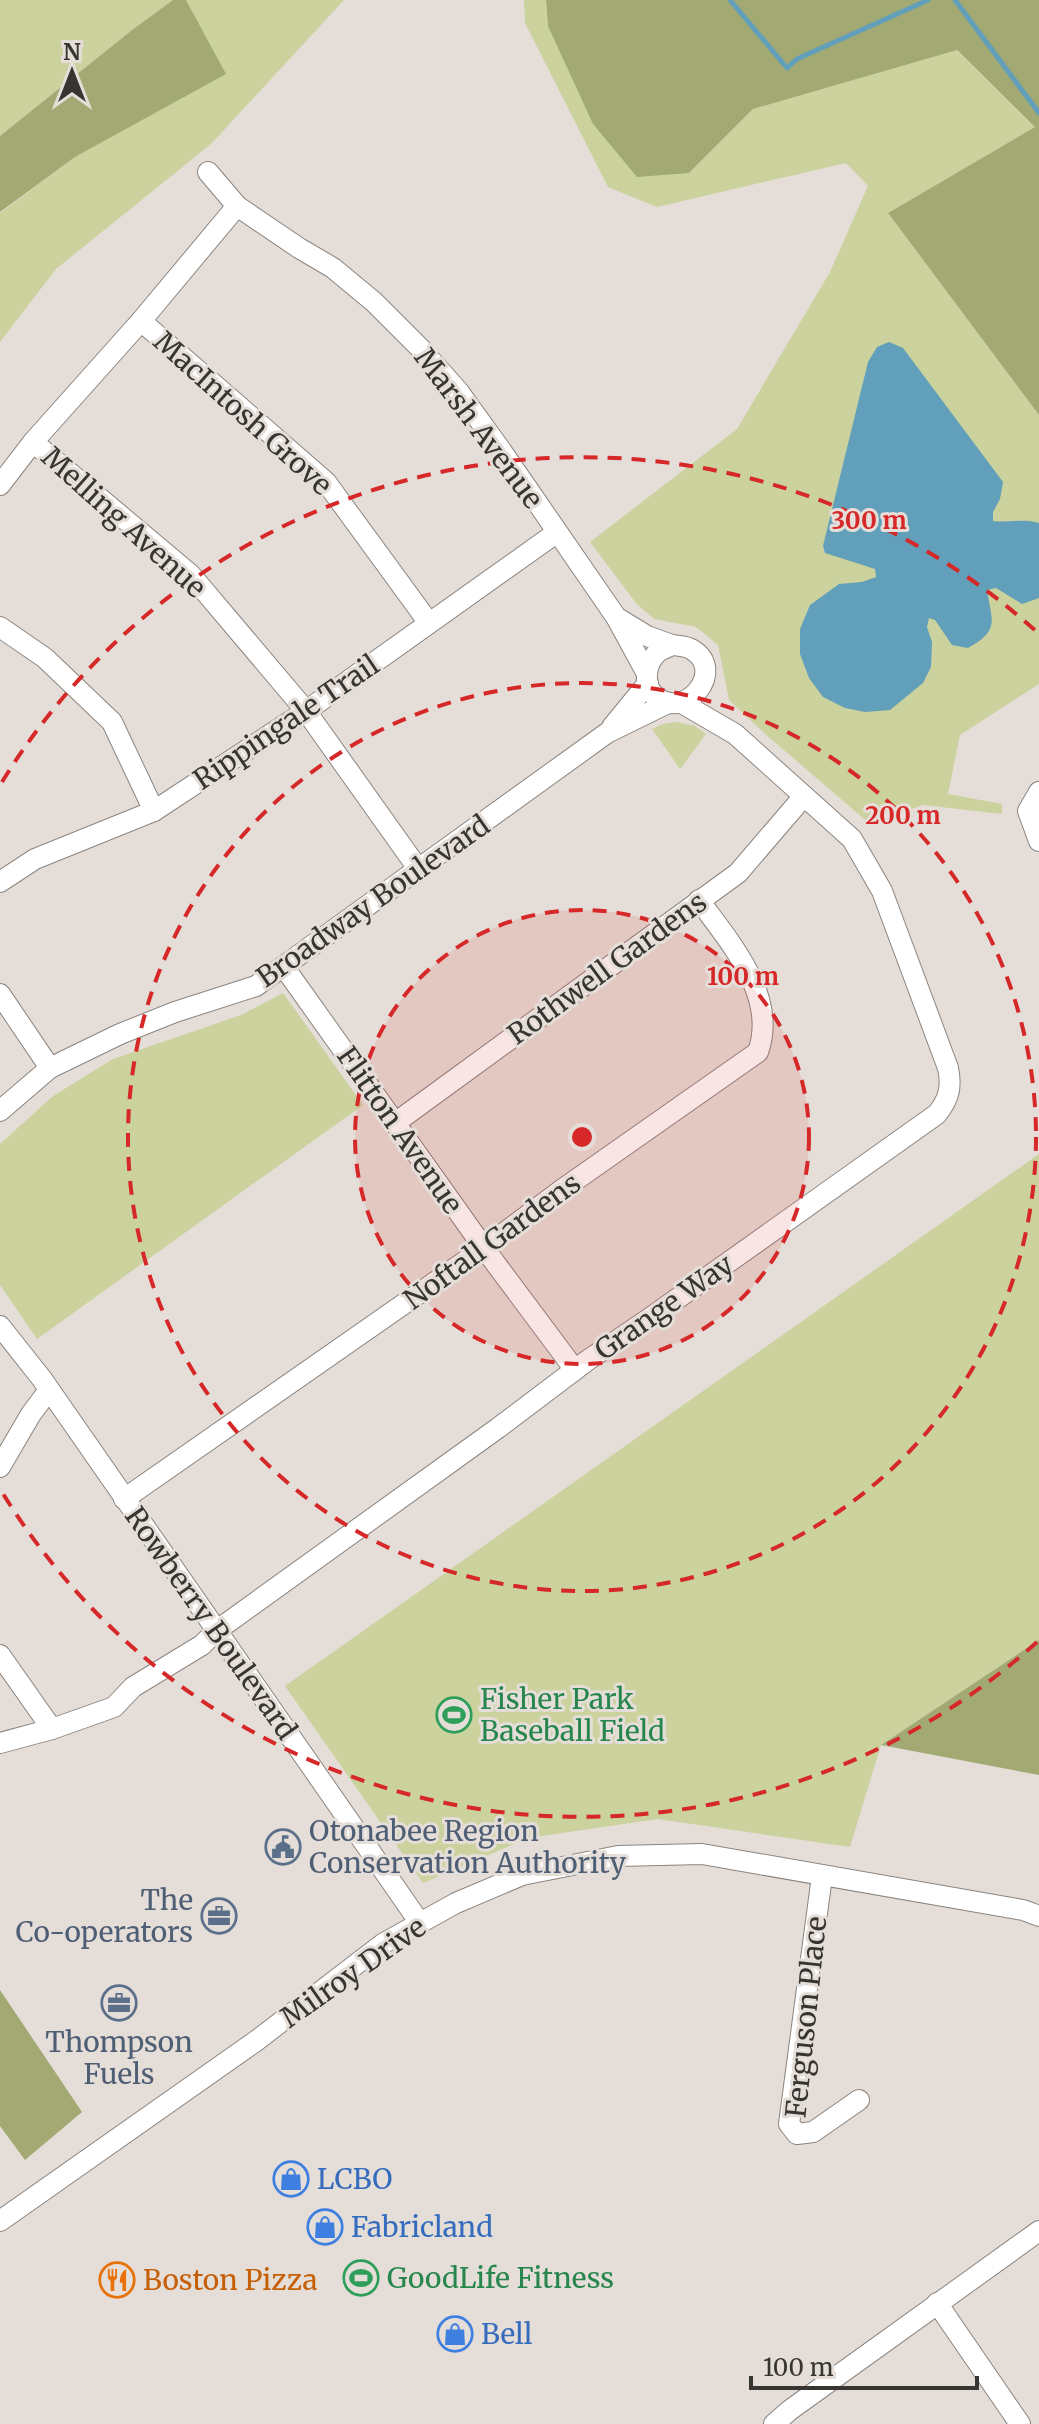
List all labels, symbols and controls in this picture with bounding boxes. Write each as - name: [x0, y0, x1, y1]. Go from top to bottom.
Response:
- north arrow: [32, 32, 112, 112]
- text: N: [63, 38, 81, 66]
- street label: MacIntosh Grove: [146, 323, 340, 503]
- street label: Marsh Avenue: [407, 341, 551, 515]
- street label: Melling Avenue: [34, 439, 214, 605]
- text: 300 m: [831, 505, 907, 536]
- street label: Rippingale Trail: [186, 646, 386, 797]
- text: 200 m: [865, 800, 941, 831]
- street label: Broadway Boulevard: [250, 807, 497, 995]
- street label: Rothwell Gardens: [500, 884, 714, 1052]
- text: 100 m: [707, 961, 779, 992]
- street label: Flitton Avenue: [329, 1040, 471, 1220]
- centre of rings: [568, 1123, 596, 1151]
- street label: Noftall Gardens: [397, 1165, 587, 1317]
- street label: Grange Way: [588, 1246, 741, 1368]
- street label: Rowberry Boulevard: [117, 1500, 305, 1747]
- place label: Fisher Park Baseball Field: [480, 1681, 665, 1749]
- sports icon: Fisher Park Baseball Field: [435, 1696, 473, 1734]
- place label: Otonabee Region Conservation Authority: [309, 1813, 627, 1881]
- public building icon: Otonabee Region Conservation Authority: [264, 1828, 302, 1866]
- place label: The Co-operators: [16, 1882, 193, 1950]
- office icon: The Co-operators: [200, 1897, 238, 1935]
- street label: Milroy Drive: [273, 1909, 433, 2035]
- street label: Ferguson Place: [778, 1914, 834, 2120]
- office icon: Thompson Fuels: [100, 1984, 138, 2022]
- place label: Thompson Fuels: [45, 2024, 193, 2092]
- shop icon: LCBO: [272, 2160, 310, 2198]
- place label: LCBO: [317, 2161, 392, 2197]
- shop icon: Fabricland: [306, 2208, 344, 2246]
- place label: Fabricland: [351, 2209, 493, 2245]
- sports icon: GoodLife Fitness: [342, 2259, 380, 2297]
- place label: GoodLife Fitness: [387, 2260, 614, 2296]
- restaurant icon: Boston Pizza: [98, 2261, 136, 2299]
- place label: Boston Pizza: [143, 2262, 318, 2298]
- shop icon: Bell: [436, 2315, 474, 2353]
- place label: Bell: [481, 2316, 533, 2352]
- scale bar: [751, 2340, 977, 2390]
- text: 100 m: [763, 2352, 834, 2383]

